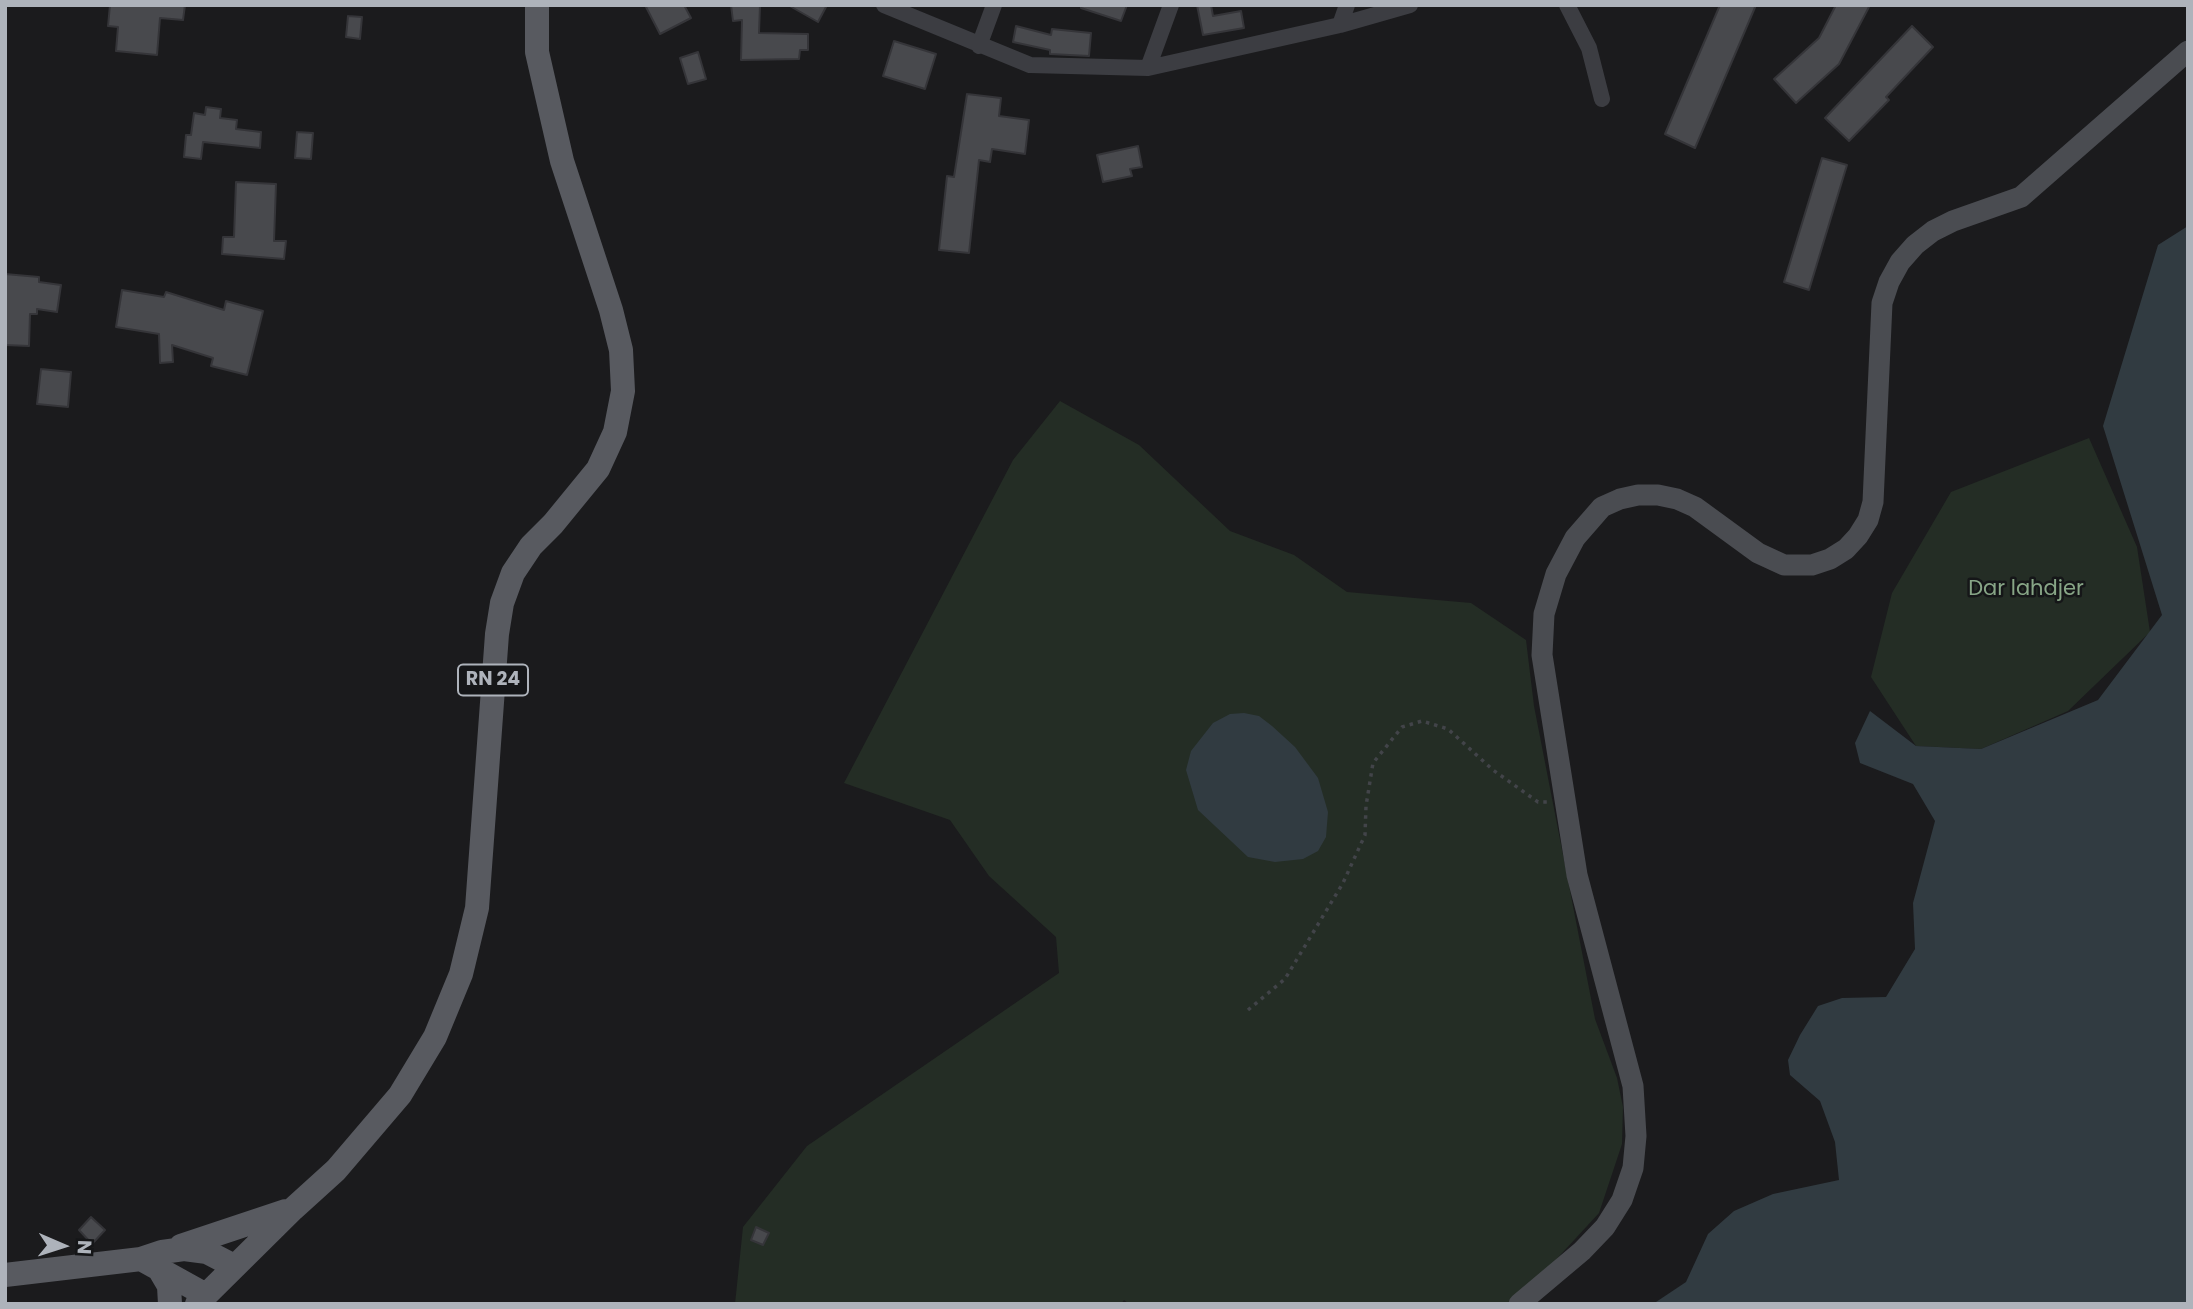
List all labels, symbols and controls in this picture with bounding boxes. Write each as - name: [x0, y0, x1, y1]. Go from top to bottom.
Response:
- park label: Dar lahdjer: [1968, 577, 2084, 603]
- road number: RN 24: [458, 664, 528, 695]
- north arrow: [28, 1211, 98, 1281]
- text: N: [71, 1239, 98, 1255]

